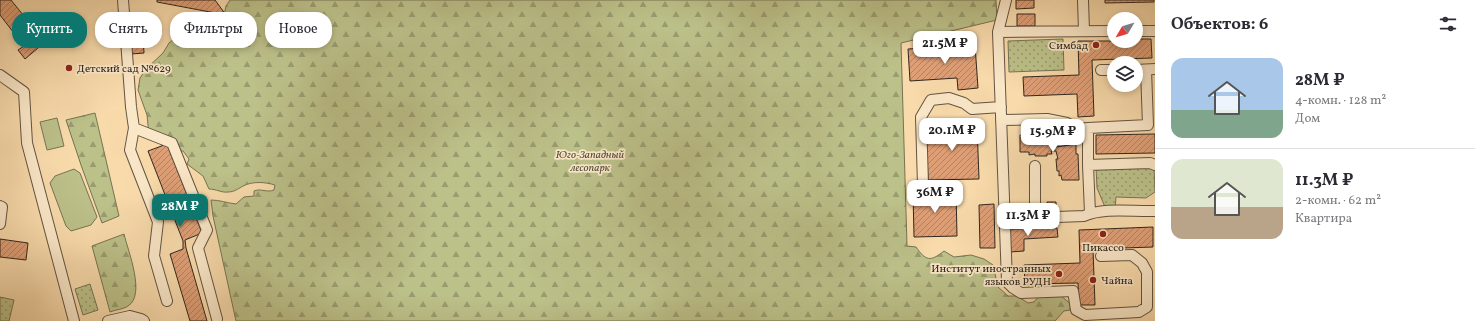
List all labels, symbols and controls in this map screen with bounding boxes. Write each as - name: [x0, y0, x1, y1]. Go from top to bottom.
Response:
- chip: Купить: [12, 12, 87, 48]
- chip: Снять: [95, 12, 162, 48]
- chip: Фильтры: [170, 12, 257, 48]
- chip: Новое: [265, 12, 332, 48]
- north arrow: [1107, 12, 1143, 48]
- map controls: [1107, 12, 1143, 92]
- text: Объектов: 6: [1171, 13, 1268, 36]
- icon: filters: [1437, 13, 1459, 35]
- pin: 21.5M ₽: [908, 31, 982, 65]
- text: 21.5M ₽: [922, 35, 968, 53]
- place label: Симбад: [1049, 39, 1089, 54]
- marker: Симбад: [1091, 40, 1101, 50]
- button: layers: [1107, 56, 1143, 92]
- place label: Детский сад №629: [77, 62, 171, 77]
- marker: Детский сад №629: [64, 63, 74, 73]
- text: 28M ₽: [1295, 69, 1345, 92]
- icon: home: [1203, 74, 1251, 122]
- text: 4-комн. · 128 m²: [1295, 92, 1386, 110]
- text: Дом: [1295, 110, 1320, 128]
- pin: 20.1M ₽: [915, 118, 989, 152]
- pin: 15.9M ₽: [1016, 119, 1090, 153]
- text: 20.1M ₽: [928, 122, 976, 140]
- text: 15.9M ₽: [1030, 123, 1076, 141]
- park label: Юго-Западный лесопарк: [556, 148, 625, 176]
- text: 11.3M ₽: [1295, 169, 1353, 192]
- icon: home: [1203, 175, 1251, 223]
- pin: 36M ₽: [907, 180, 963, 214]
- text: 36M ₽: [916, 184, 954, 202]
- text: 2-комн. · 62 m²: [1295, 192, 1381, 210]
- pin: 28M ₽: [152, 194, 208, 228]
- text: 28M ₽: [161, 198, 199, 216]
- pin: 11.3M ₽: [991, 203, 1065, 237]
- text: 11.3M ₽: [1006, 207, 1050, 225]
- text: Квартира: [1295, 210, 1352, 228]
- marker: Пикассо: [1098, 229, 1108, 239]
- place label: Пикассо: [1082, 241, 1124, 256]
- place label: Институт иностранных языков РУДН: [931, 262, 1051, 290]
- marker: Институт иностранных языков РУДН: [1054, 269, 1064, 279]
- place label: Чайна: [1101, 274, 1134, 289]
- marker: Чайна: [1088, 275, 1098, 285]

